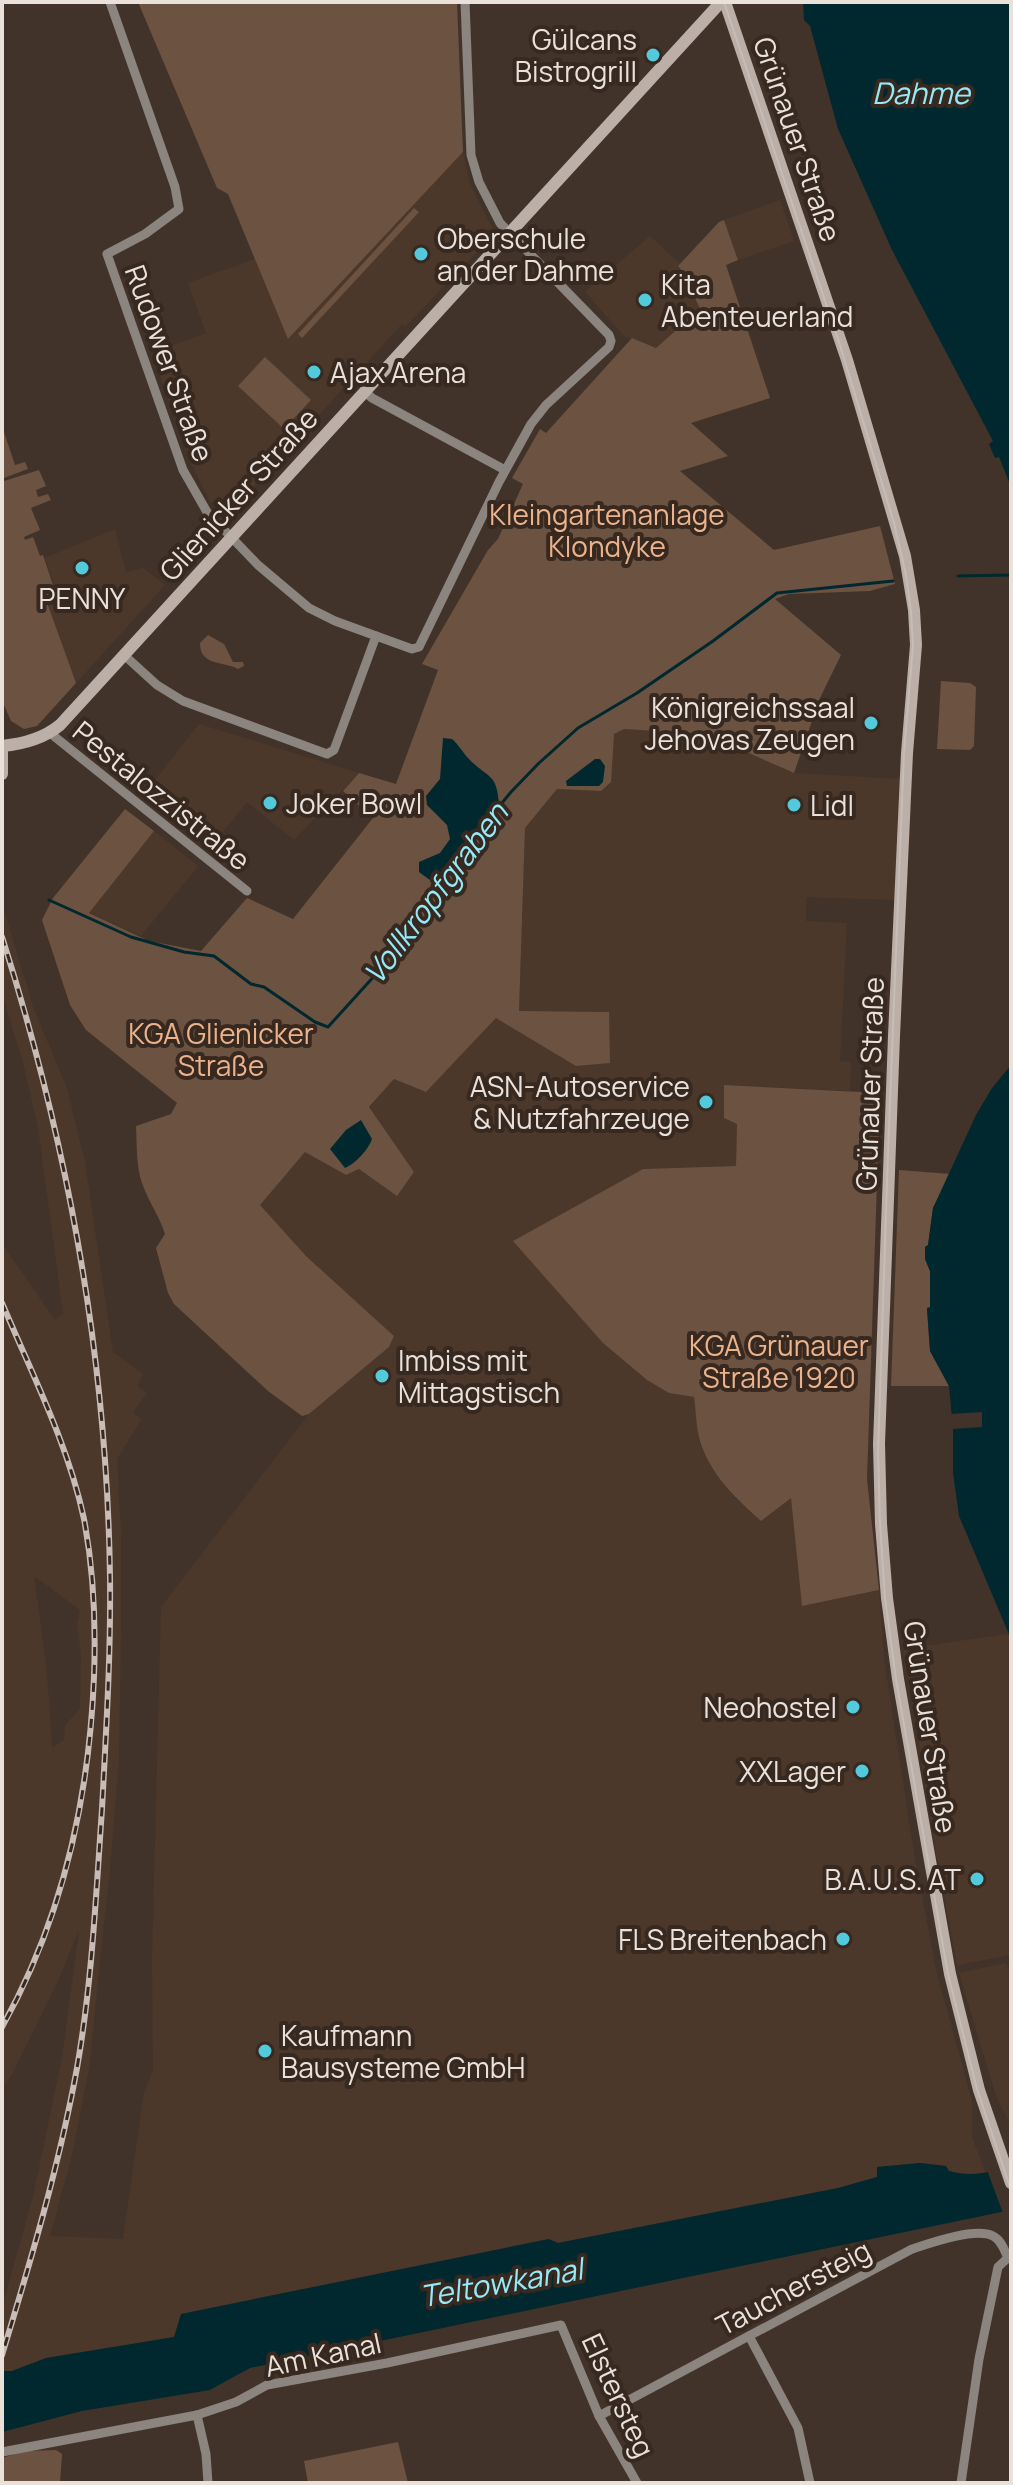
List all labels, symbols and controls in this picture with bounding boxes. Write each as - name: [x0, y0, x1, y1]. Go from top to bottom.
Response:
- place label: Gülcans Bistrogrill: [515, 20, 637, 90]
- street label: Grünauer Straße: [745, 32, 851, 246]
- marker: Gülcans Bistrogrill: [644, 46, 662, 64]
- water label: Dahme: [872, 72, 971, 113]
- place label: Oberschule an der Dahme: [437, 219, 614, 289]
- marker: Oberschule an der Dahme: [412, 245, 430, 263]
- street label: Rudower Straße: [117, 259, 223, 467]
- place label: Kita Abenteuerland: [661, 265, 853, 335]
- marker: Kita Abenteuerland: [636, 291, 654, 309]
- place label: Ajax Arena: [330, 353, 466, 391]
- marker: Ajax Arena: [305, 363, 323, 381]
- street label: Glienicker Straße: [150, 400, 326, 588]
- park label: Kleingartenanlage Klondyke: [489, 495, 725, 565]
- marker: PENNY: [73, 559, 91, 577]
- place label: PENNY: [39, 579, 126, 617]
- place label: Königreichssaal Jehovas Zeugen: [644, 688, 855, 758]
- street label: Pestalozzistraße: [66, 712, 258, 878]
- marker: Königreichssaal Jehovas Zeugen: [862, 714, 880, 732]
- place label: Joker Bowl: [286, 784, 422, 822]
- place label: Lidl: [810, 786, 854, 824]
- water label: Vollkropfgraben: [353, 793, 517, 992]
- marker: Joker Bowl: [261, 794, 279, 812]
- marker: Lidl: [785, 796, 803, 814]
- street label: Grünauer Straße: [846, 976, 892, 1192]
- park label: KGA Glienicker Straße: [128, 1014, 314, 1084]
- place label: ASN-Autoservice & Nutzfahrzeuge: [470, 1067, 690, 1137]
- marker: ASN-Autoservice & Nutzfahrzeuge: [697, 1093, 715, 1111]
- park label: KGA Grünauer Straße 1920: [689, 1326, 869, 1396]
- place label: Imbiss mit Mittagstisch: [398, 1341, 560, 1411]
- marker: Imbiss mit Mittagstisch: [373, 1367, 391, 1385]
- street label: Grünauer Straße: [895, 1618, 967, 1836]
- place label: Neohostel: [704, 1688, 837, 1726]
- marker: Neohostel: [844, 1698, 862, 1716]
- place label: XXLager: [739, 1752, 846, 1790]
- marker: XXLager: [853, 1762, 871, 1780]
- place label: B.A.U.S. AT: [825, 1860, 961, 1898]
- marker: B.A.U.S. AT: [968, 1870, 986, 1888]
- place label: FLS Breitenbach: [618, 1920, 827, 1958]
- marker: FLS Breitenbach: [834, 1930, 852, 1948]
- place label: Kaufmann Bausysteme GmbH: [281, 2016, 525, 2086]
- marker: Kaufmann Bausysteme GmbH: [256, 2042, 274, 2060]
- street label: Tauchersteig: [709, 2230, 877, 2344]
- water label: Teltowkanal: [416, 2247, 590, 2316]
- street label: Am Kanal: [261, 2323, 385, 2385]
- street label: Elstersteg: [574, 2327, 664, 2463]

